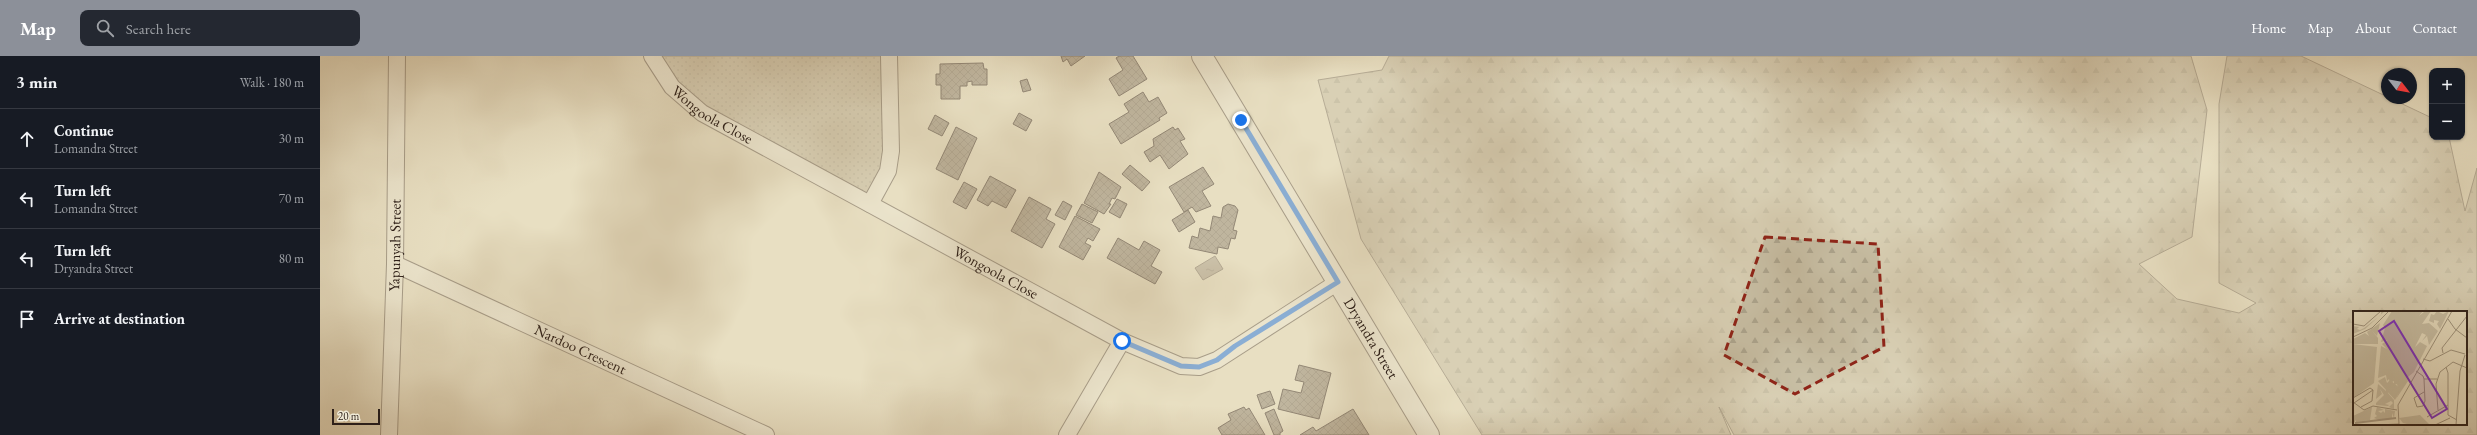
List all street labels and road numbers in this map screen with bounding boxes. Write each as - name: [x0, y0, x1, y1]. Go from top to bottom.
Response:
- street label: Wongoola Close: [668, 81, 756, 148]
- street label: Yapunyah Street: [384, 199, 405, 292]
- street label: Wongoola Close: [950, 241, 1042, 303]
- street label: Dryandra Street: [1340, 294, 1403, 382]
- street label: Nardoo Crescent: [532, 320, 630, 378]

